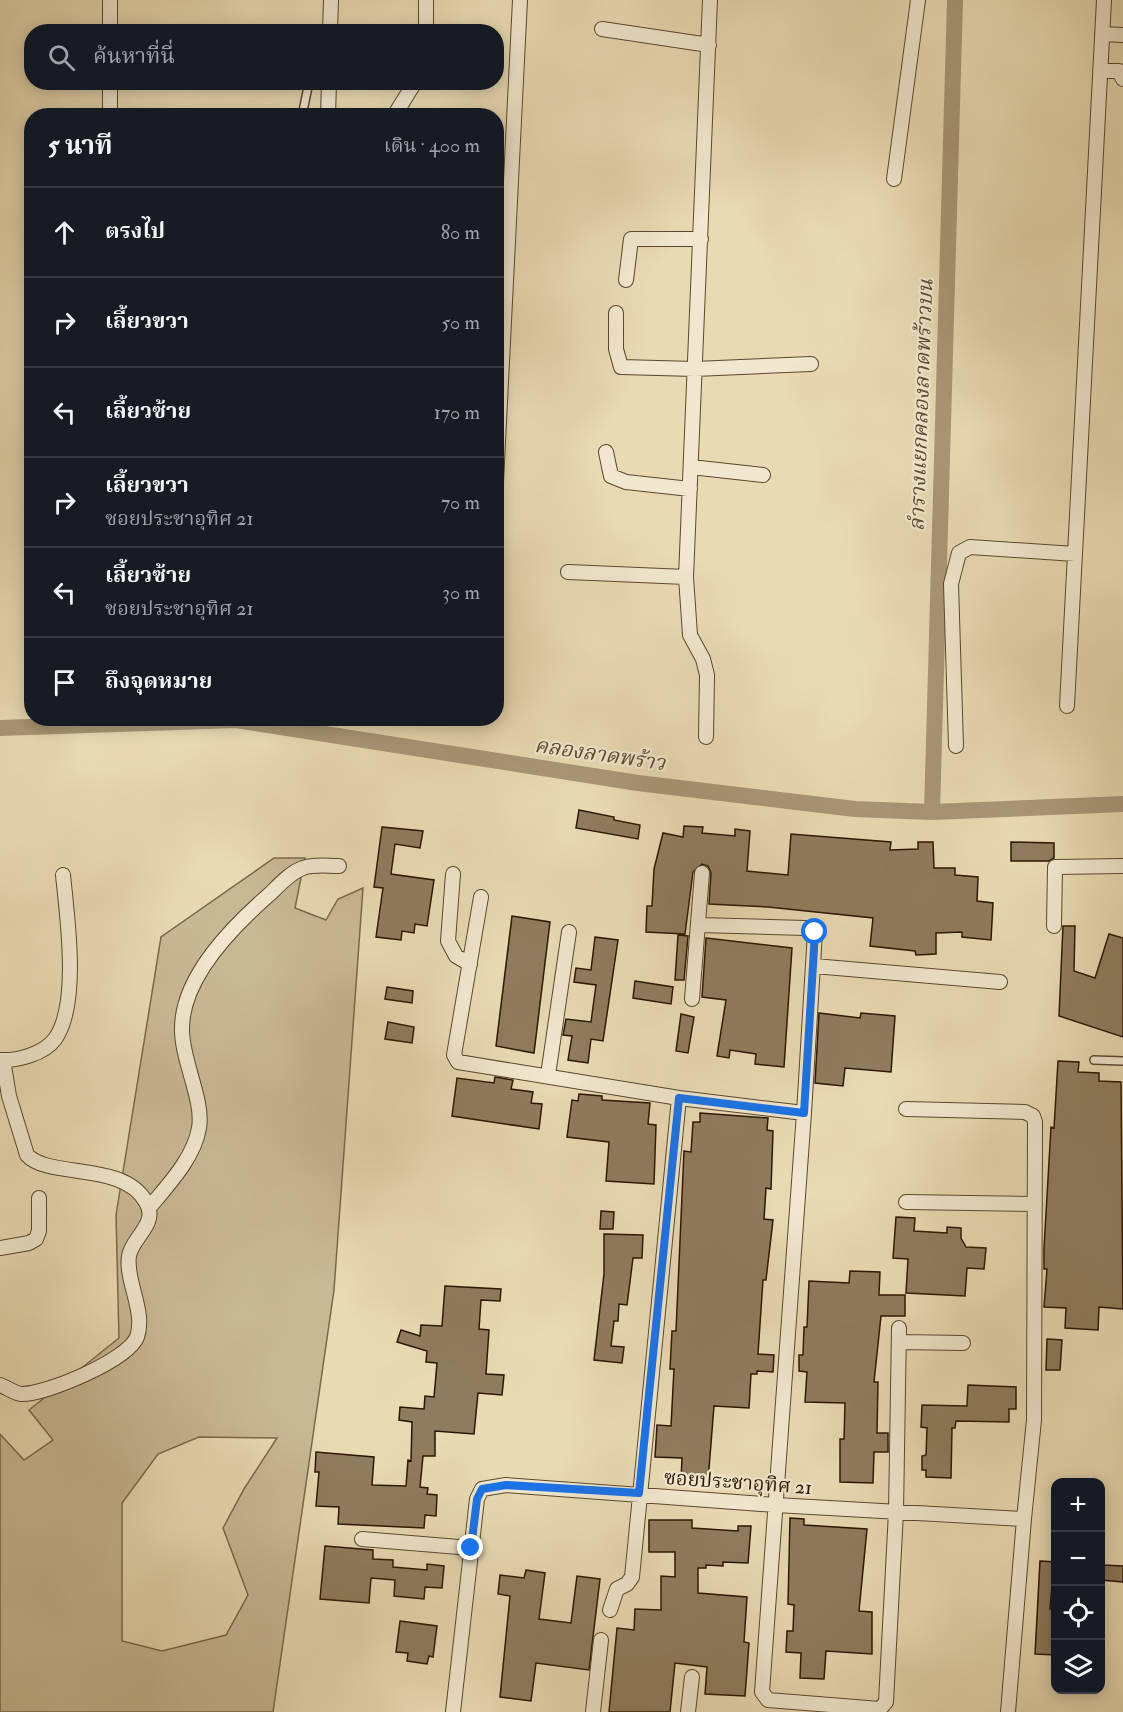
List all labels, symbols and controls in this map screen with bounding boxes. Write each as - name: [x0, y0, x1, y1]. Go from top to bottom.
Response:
- search box: [24, 24, 504, 90]
- icon: search: [45, 41, 78, 74]
- text: ค้นหาที่นี่: [93, 42, 175, 70]
- text: 5 นาที: [48, 130, 112, 162]
- text: เดิน · 400 m: [384, 133, 480, 158]
- icon: ahead: [48, 216, 81, 249]
- text: ตรงไป: [105, 217, 165, 245]
- text: 80 m: [441, 220, 480, 245]
- water label: ลำรางแยกคลองลาดพร้าวบน: [904, 279, 939, 531]
- icon: right: [48, 306, 81, 339]
- text: เลี้ยวขวา: [105, 307, 189, 335]
- text: 50 m: [441, 310, 480, 335]
- icon: left: [48, 396, 81, 429]
- text: เลี้ยวซ้าย: [105, 397, 191, 425]
- text: 170 m: [434, 400, 480, 425]
- text: เลี้ยวขวา: [105, 471, 189, 499]
- icon: right: [48, 486, 81, 519]
- text: 70 m: [441, 490, 480, 515]
- text: ซอยประชาอุทิศ 21: [105, 506, 254, 531]
- text: เลี้ยวซ้าย: [105, 561, 191, 589]
- icon: left: [48, 576, 81, 609]
- text: 30 m: [442, 580, 480, 605]
- text: ซอยประชาอุทิศ 21: [105, 596, 254, 621]
- icon: arrive: [48, 666, 81, 699]
- text: ถึงจุดหมาย: [105, 667, 212, 695]
- water label: คลองลาดพร้าว: [533, 732, 668, 777]
- route start: [801, 918, 827, 944]
- street label: ซอยประชาอุทิศ 21: [663, 1465, 813, 1500]
- map controls: [1051, 1478, 1105, 1694]
- button: +: [1051, 1478, 1105, 1532]
- button: −: [1051, 1532, 1105, 1586]
- route end: [457, 1534, 483, 1560]
- button: locate: [1051, 1586, 1105, 1640]
- button: layers: [1051, 1640, 1105, 1694]

